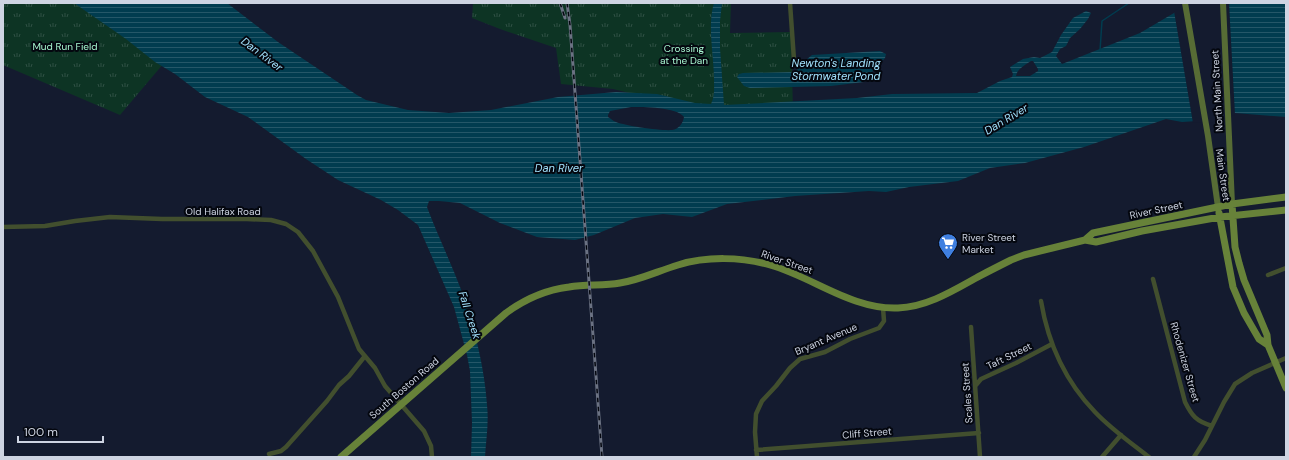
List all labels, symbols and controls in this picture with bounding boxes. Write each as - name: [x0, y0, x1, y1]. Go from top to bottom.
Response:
- water label: Dan River: [238, 34, 286, 75]
- park label: Mud Run Field: [32, 40, 98, 53]
- park label: Crossing at the Dan: [660, 42, 708, 67]
- street label: North Main Street: [1208, 50, 1226, 132]
- water label: Newton's Landing Stormwater Pond: [792, 56, 881, 83]
- water label: Dan River: [982, 100, 1031, 137]
- street label: Main Street: [1213, 148, 1233, 202]
- water label: Dan River: [535, 161, 584, 175]
- street label: River Street: [1128, 198, 1184, 222]
- street label: Old Halifax Road: [185, 205, 261, 218]
- place label: River Street Market: [962, 231, 1016, 256]
- supermarket icon: River Street Market: [937, 232, 959, 260]
- street label: River Street: [759, 247, 815, 277]
- water label: Fall Creek: [456, 289, 484, 341]
- street label: Bryant Avenue: [793, 320, 860, 358]
- street label: Rhodenizer Street: [1167, 320, 1203, 404]
- street label: Taft Street: [984, 339, 1034, 373]
- street label: South Boston Road: [367, 354, 441, 422]
- street label: Scales Street: [958, 362, 976, 424]
- scale bar: [18, 418, 103, 444]
- text: 100 m: [24, 424, 58, 440]
- street label: Cliff Street: [842, 424, 892, 442]

